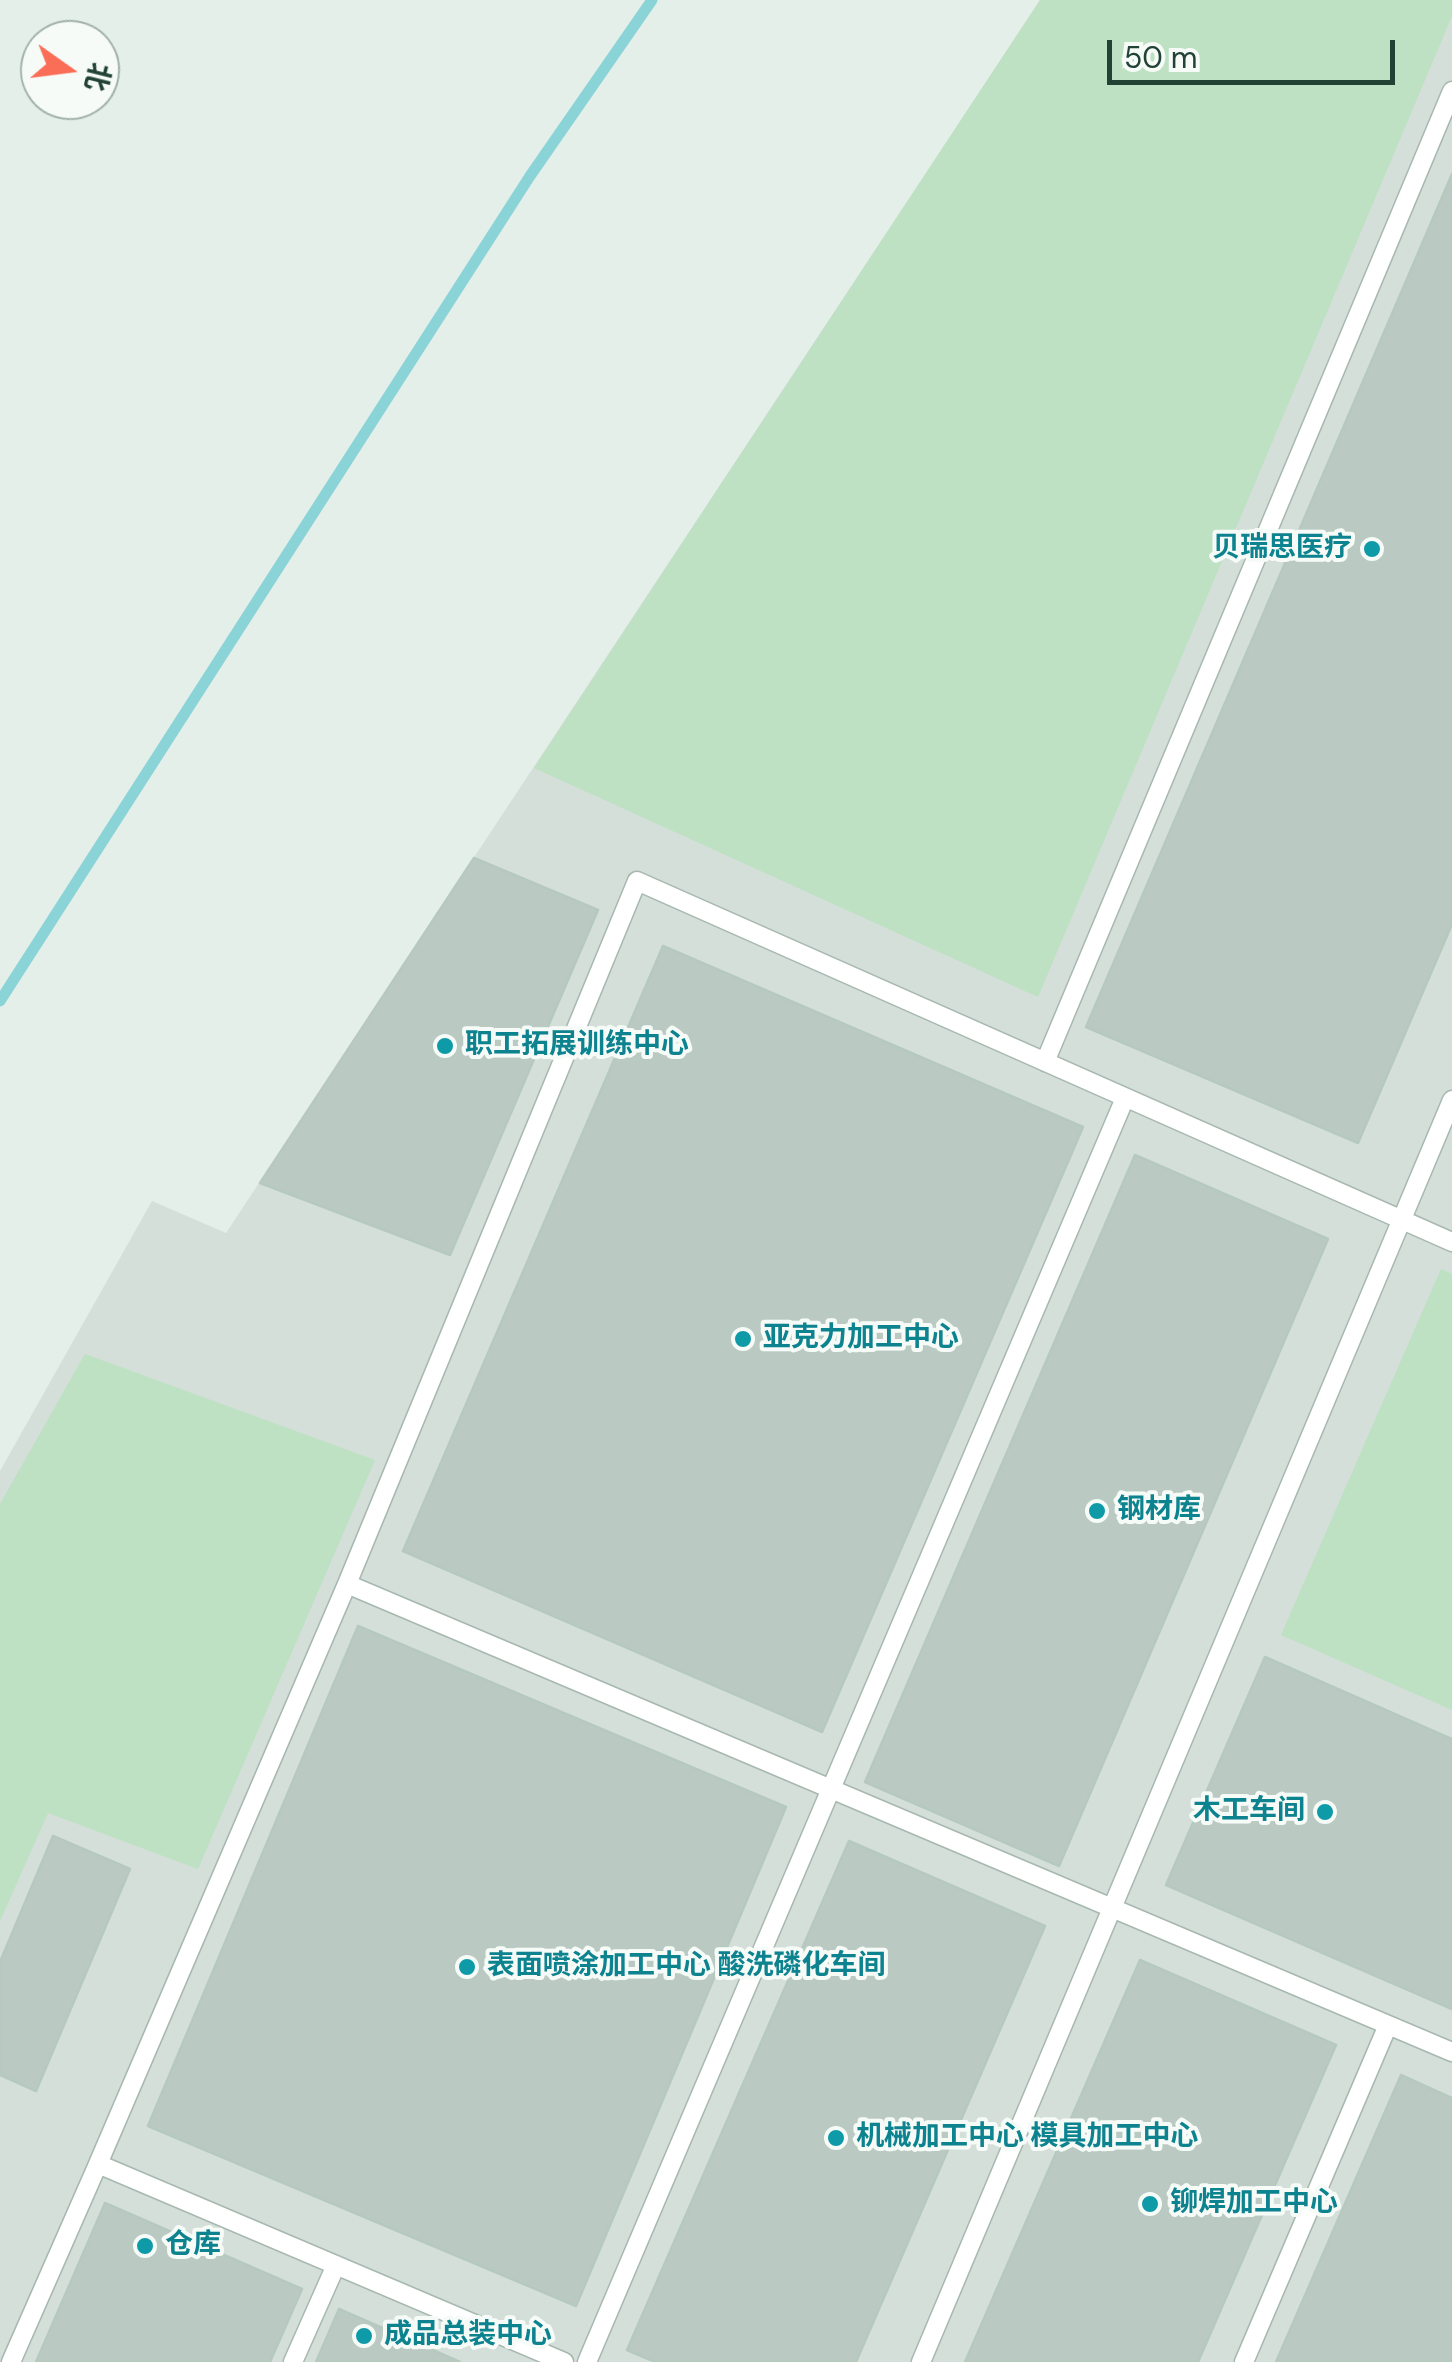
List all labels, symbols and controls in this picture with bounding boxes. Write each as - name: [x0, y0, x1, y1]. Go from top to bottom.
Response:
- north arrow: [20, 20, 120, 120]
- scale bar: [1112, 20, 1400, 82]
- text: 50 m: [1124, 38, 1198, 77]
- text: 北: [76, 59, 119, 95]
- place label: 贝瑞思医疗: [1212, 532, 1352, 566]
- marker: 贝瑞思医疗: [1361, 538, 1383, 560]
- place label: 职工拓展训练中心: [465, 1029, 689, 1063]
- marker: 职工拓展训练中心: [434, 1035, 456, 1057]
- place label: 亚克力加工中心: [763, 1322, 959, 1356]
- marker: 亚克力加工中心: [732, 1328, 754, 1350]
- place label: 钢材库: [1117, 1494, 1201, 1528]
- marker: 钢材库: [1086, 1500, 1108, 1522]
- place label: 木工车间: [1193, 1795, 1305, 1829]
- marker: 木工车间: [1314, 1801, 1336, 1823]
- place label: 表面喷涂加工中心 酸洗磷化车间: [487, 1950, 886, 1984]
- marker: 表面喷涂加工中心 酸洗磷化车间: [456, 1956, 478, 1978]
- place label: 机械加工中心 模具加工中心: [856, 2121, 1199, 2155]
- marker: 机械加工中心 模具加工中心: [825, 2127, 847, 2149]
- place label: 铆焊加工中心: [1170, 2187, 1338, 2221]
- marker: 铆焊加工中心: [1139, 2193, 1161, 2215]
- place label: 仓库: [165, 2229, 221, 2263]
- marker: 仓库: [134, 2235, 156, 2257]
- place label: 成品总装中心: [384, 2319, 552, 2353]
- marker: 成品总装中心: [353, 2325, 375, 2347]

